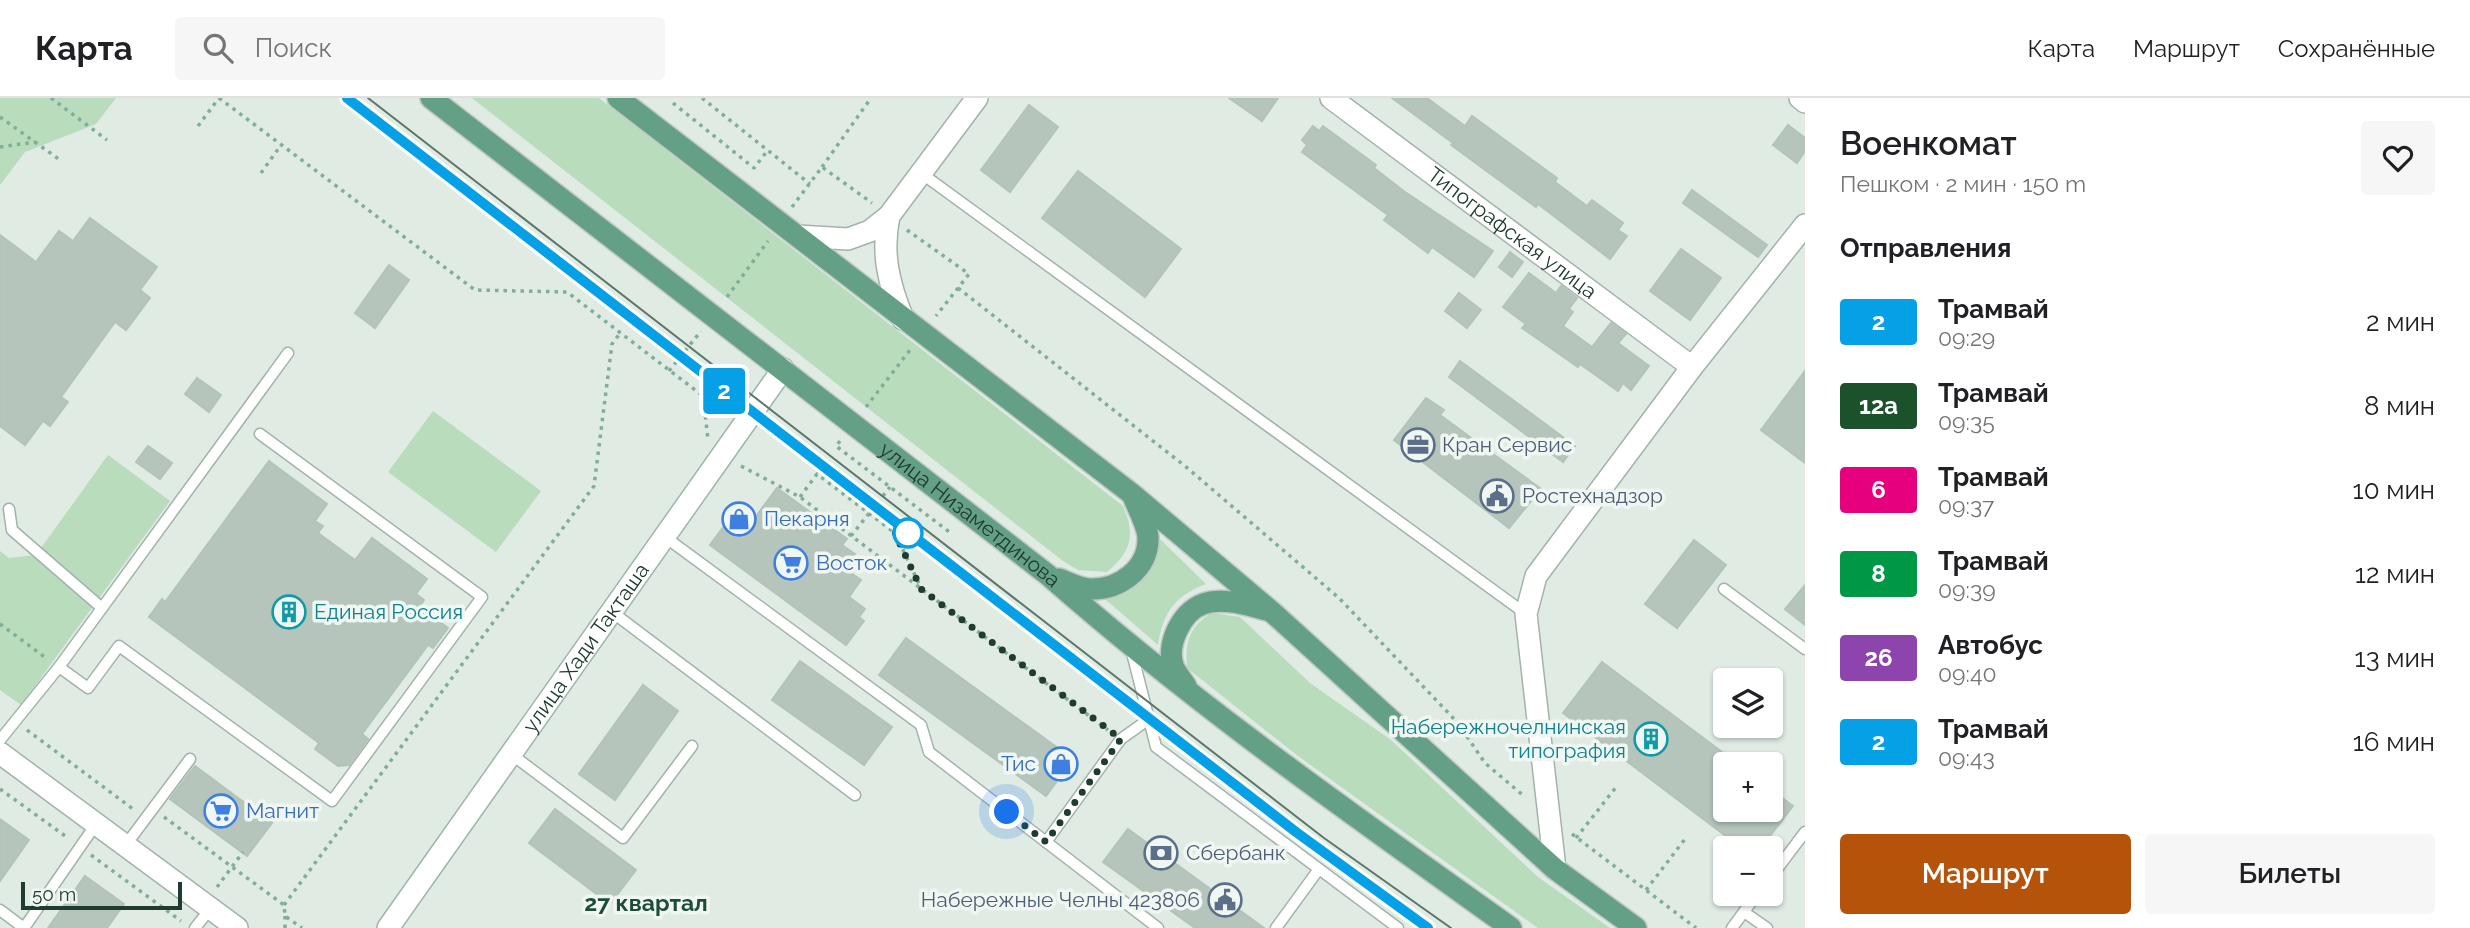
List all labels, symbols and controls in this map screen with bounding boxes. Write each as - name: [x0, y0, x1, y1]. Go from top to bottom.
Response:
- search box: [175, 17, 665, 80]
- text: Карта: [35, 29, 133, 68]
- icon: search: [199, 29, 237, 67]
- text: Поиск: [255, 33, 332, 63]
- text: Карта: [2027, 34, 2095, 63]
- text: Маршрут: [2133, 34, 2240, 63]
- text: Сохранённые: [2278, 34, 2435, 63]
- button: heart: [2361, 121, 2435, 195]
- text: Военкомат: [1840, 124, 2017, 163]
- street label: Типографская улица: [1423, 162, 1602, 304]
- text: Пешком · 2 мин · 150 m: [1840, 170, 2086, 197]
- text: Отправления: [1840, 233, 2011, 263]
- text: Трамвай: [1938, 294, 2049, 324]
- text: 2: [1872, 307, 1885, 336]
- text: 2 мин: [2366, 307, 2435, 337]
- text: 09:29: [1938, 324, 1995, 351]
- line badge: 2: [701, 368, 747, 414]
- text: 2: [717, 376, 731, 405]
- text: Трамвай: [1938, 378, 2049, 408]
- text: 12а: [1859, 391, 1898, 420]
- text: 8 мин: [2364, 391, 2435, 421]
- text: 09:35: [1938, 408, 1995, 435]
- office icon: Кран Сервис: [1399, 426, 1437, 464]
- place label: Кран Сервис: [1442, 432, 1572, 457]
- street label: улица Низаметдинова: [875, 436, 1066, 592]
- text: Трамвай: [1938, 462, 2049, 492]
- text: 6: [1871, 475, 1886, 504]
- text: 10 мин: [2353, 475, 2435, 505]
- public building icon: Ростехнадзор: [1478, 477, 1516, 515]
- place label: Ростехнадзор: [1522, 483, 1663, 508]
- text: 09:37: [1938, 492, 1994, 519]
- shop icon: Пекарня: [720, 500, 758, 538]
- place label: Пекарня: [764, 506, 850, 531]
- unlabelled marker: [893, 518, 923, 548]
- supermarket icon: Восток: [772, 544, 810, 582]
- text: Трамвай: [1938, 546, 2049, 576]
- place label: Восток: [816, 550, 888, 575]
- street label: улица Хади Такташа: [517, 558, 654, 737]
- text: 8: [1871, 559, 1886, 588]
- text: 12 мин: [2355, 559, 2435, 589]
- text: 09:39: [1938, 576, 1996, 603]
- building icon: Единая Россия: [270, 593, 308, 631]
- place label: Единая Россия: [314, 599, 463, 624]
- text: Автобус: [1938, 630, 2043, 660]
- text: 26: [1864, 643, 1893, 672]
- text: 13 мин: [2355, 643, 2435, 673]
- text: 09:40: [1938, 660, 1997, 687]
- map controls: [1713, 668, 1783, 906]
- button: layers: [1713, 668, 1783, 738]
- place label: Набережночелнинская типография: [1391, 714, 1626, 763]
- text: Трамвай: [1938, 714, 2049, 744]
- building icon: Набережночелнинская типография: [1632, 720, 1670, 758]
- text: 2: [1872, 727, 1885, 756]
- text: 16 мин: [2353, 727, 2435, 757]
- text: 09:43: [1938, 744, 1995, 771]
- shop icon: Тис: [1042, 745, 1080, 783]
- place label: Тис: [1001, 751, 1036, 776]
- button: +: [1713, 752, 1783, 822]
- supermarket icon: Магнит: [202, 792, 240, 830]
- your location: [989, 794, 1024, 829]
- place label: Магнит: [246, 798, 319, 823]
- bank icon: Сбербанк: [1142, 834, 1180, 872]
- button: Маршрут: [1840, 834, 2131, 914]
- button: Билеты: [2145, 834, 2435, 914]
- button: −: [1713, 836, 1783, 906]
- place label: Сбербанк: [1186, 840, 1286, 865]
- scale bar: [21, 879, 182, 911]
- public building icon: Набережные Челны 423806: [1206, 881, 1244, 919]
- text: 50 m: [32, 883, 76, 905]
- place label: Набережные Челны 423806: [921, 887, 1200, 912]
- district label: 27 квартал: [584, 889, 708, 916]

